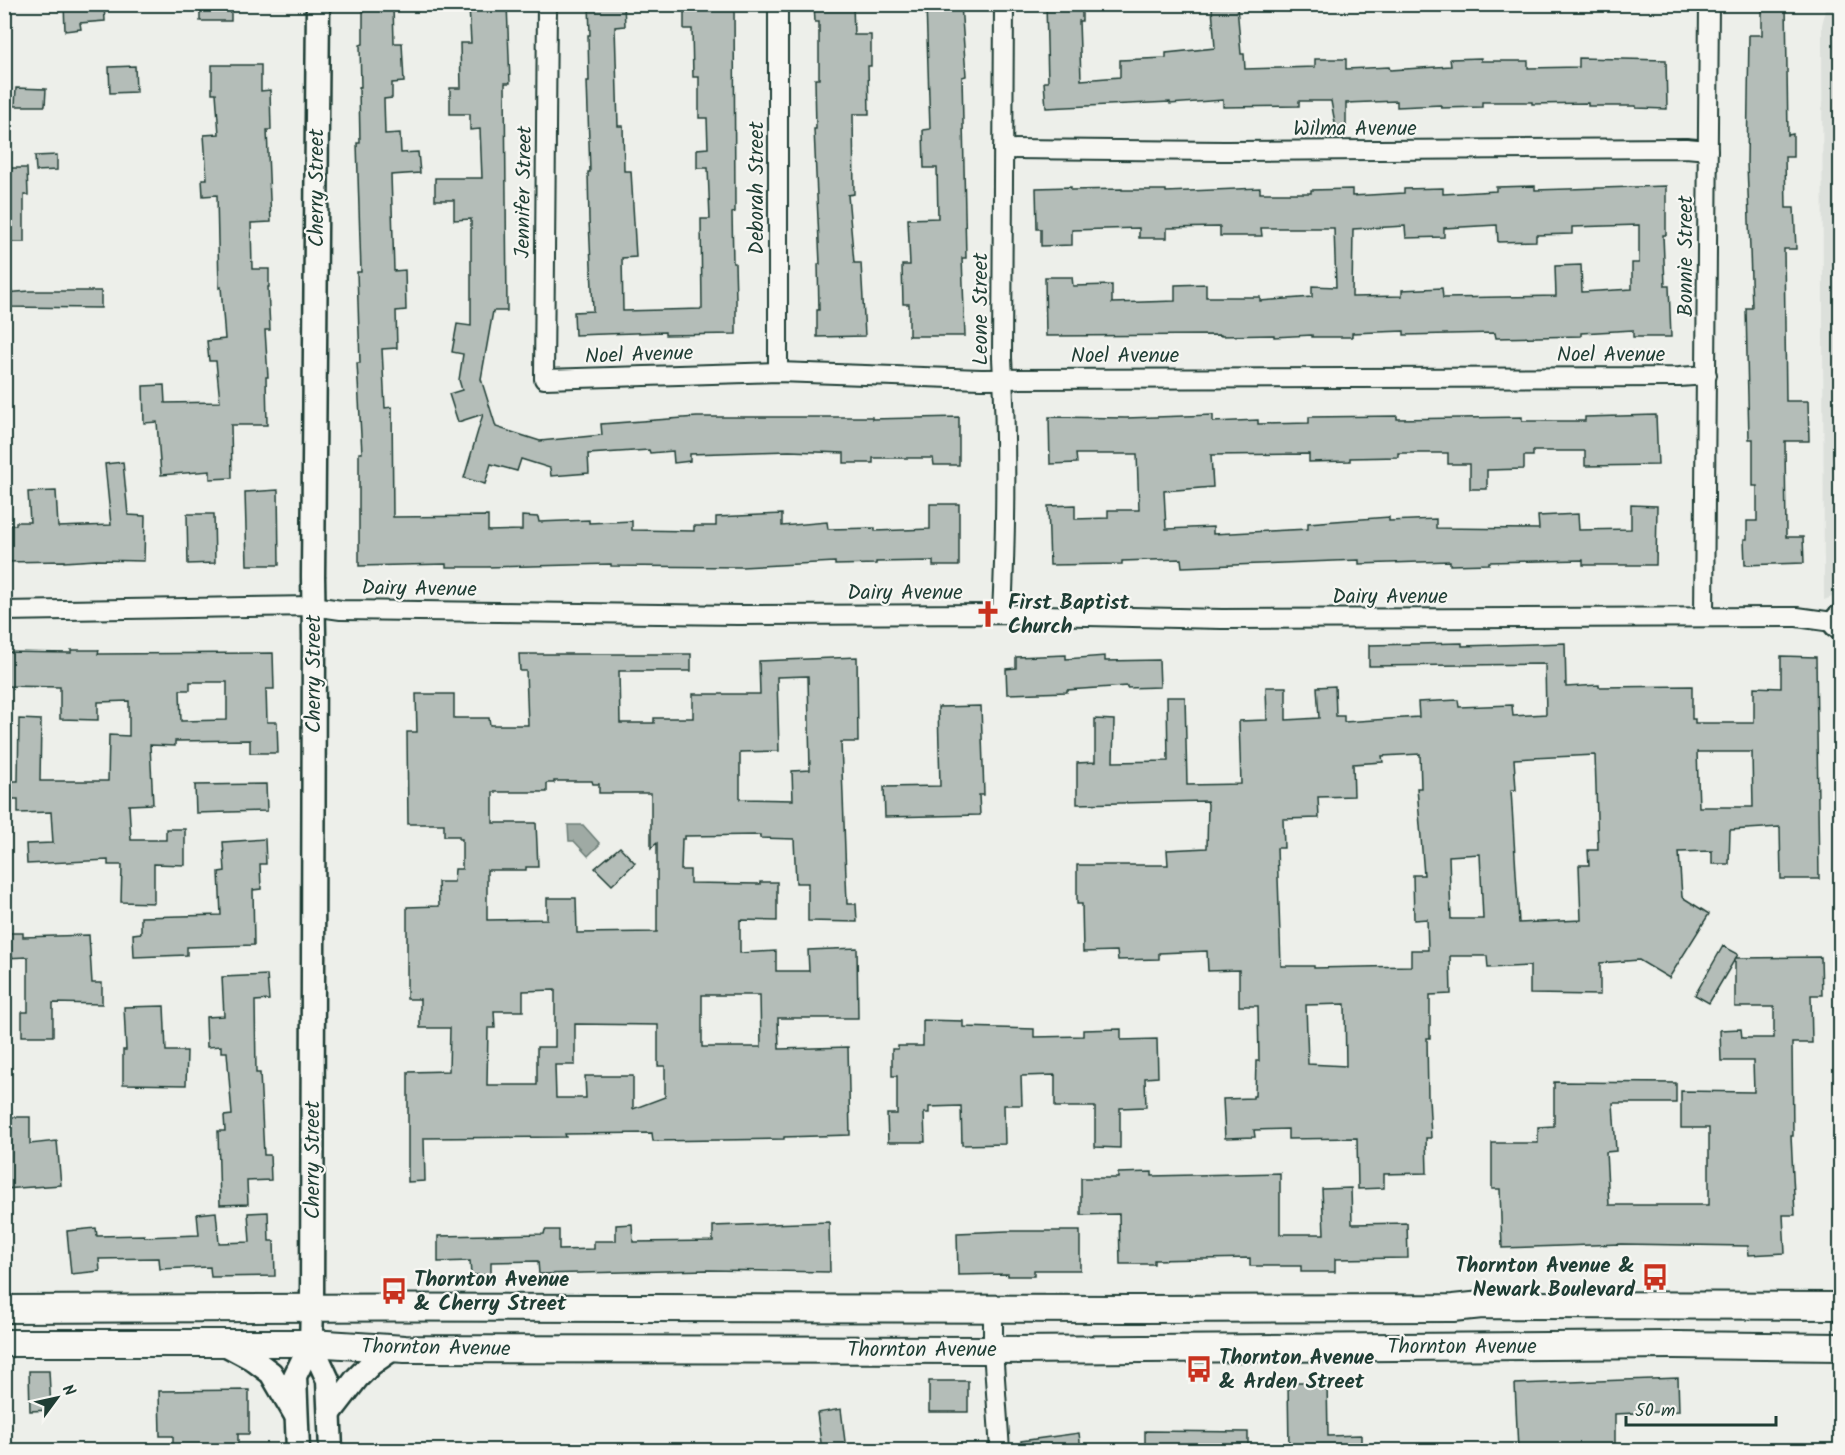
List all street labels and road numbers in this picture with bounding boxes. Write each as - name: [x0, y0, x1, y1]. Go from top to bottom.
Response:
- street label: Wilma Avenue: [1293, 113, 1417, 146]
- street label: Deborah Street: [741, 120, 774, 255]
- street label: Jennifer Street: [507, 125, 542, 259]
- street label: Cherry Street: [301, 128, 334, 247]
- street label: Bonnie Street: [1670, 194, 1703, 317]
- street label: Leone Street: [965, 252, 998, 365]
- street label: Noel Avenue: [584, 337, 694, 374]
- street label: Noel Avenue: [1557, 339, 1666, 372]
- street label: Noel Avenue: [1071, 340, 1180, 373]
- street label: Dairy Avenue: [361, 572, 478, 607]
- street label: Dairy Avenue: [847, 577, 963, 610]
- street label: Dairy Avenue: [1332, 581, 1448, 614]
- street label: Cherry Street: [298, 614, 331, 733]
- street label: Cherry Street: [297, 1100, 330, 1219]
- street label: Thornton Avenue: [361, 1331, 511, 1366]
- street label: Thornton Avenue: [1387, 1331, 1537, 1364]
- street label: Thornton Avenue: [847, 1334, 997, 1367]

